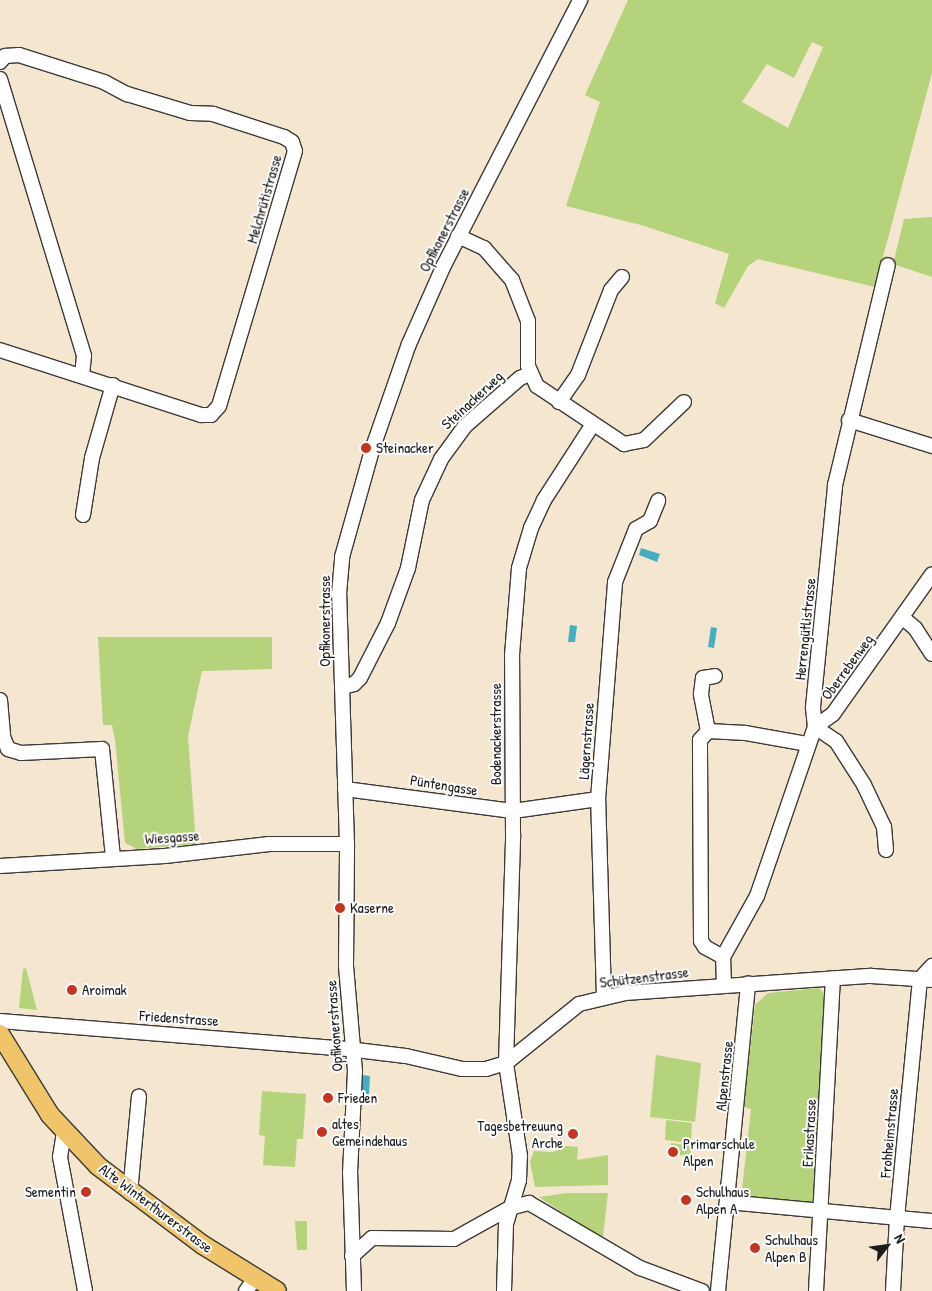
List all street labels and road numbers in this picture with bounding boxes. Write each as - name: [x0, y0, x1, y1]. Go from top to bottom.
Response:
- street label: Melchrütistrasse: [243, 153, 285, 245]
- street label: Opfikonerstrasse: [415, 185, 473, 275]
- street label: Steinackerweg: [438, 367, 506, 433]
- street label: Opfikonerstrasse: [316, 575, 334, 667]
- street label: Herrengütlistrasse: [791, 577, 819, 681]
- street label: Oberrebenweg: [817, 631, 877, 703]
- street label: Bodenackerstrasse: [487, 683, 505, 785]
- street label: Lägernstrasse: [574, 702, 598, 780]
- street label: Püntengasse: [409, 771, 479, 799]
- street label: Wiesgasse: [144, 826, 200, 848]
- street label: Schützenstrasse: [599, 963, 689, 991]
- street label: Opfikonerstrasse: [322, 980, 346, 1072]
- street label: Friedenstrasse: [139, 1006, 219, 1030]
- street label: Alpenstrasse: [711, 1040, 737, 1112]
- street label: Frohheimstrasse: [876, 1088, 902, 1178]
- street label: Erikastrasse: [798, 1099, 820, 1167]
- street label: Alte Winterthurerstrasse: [96, 1160, 216, 1256]

